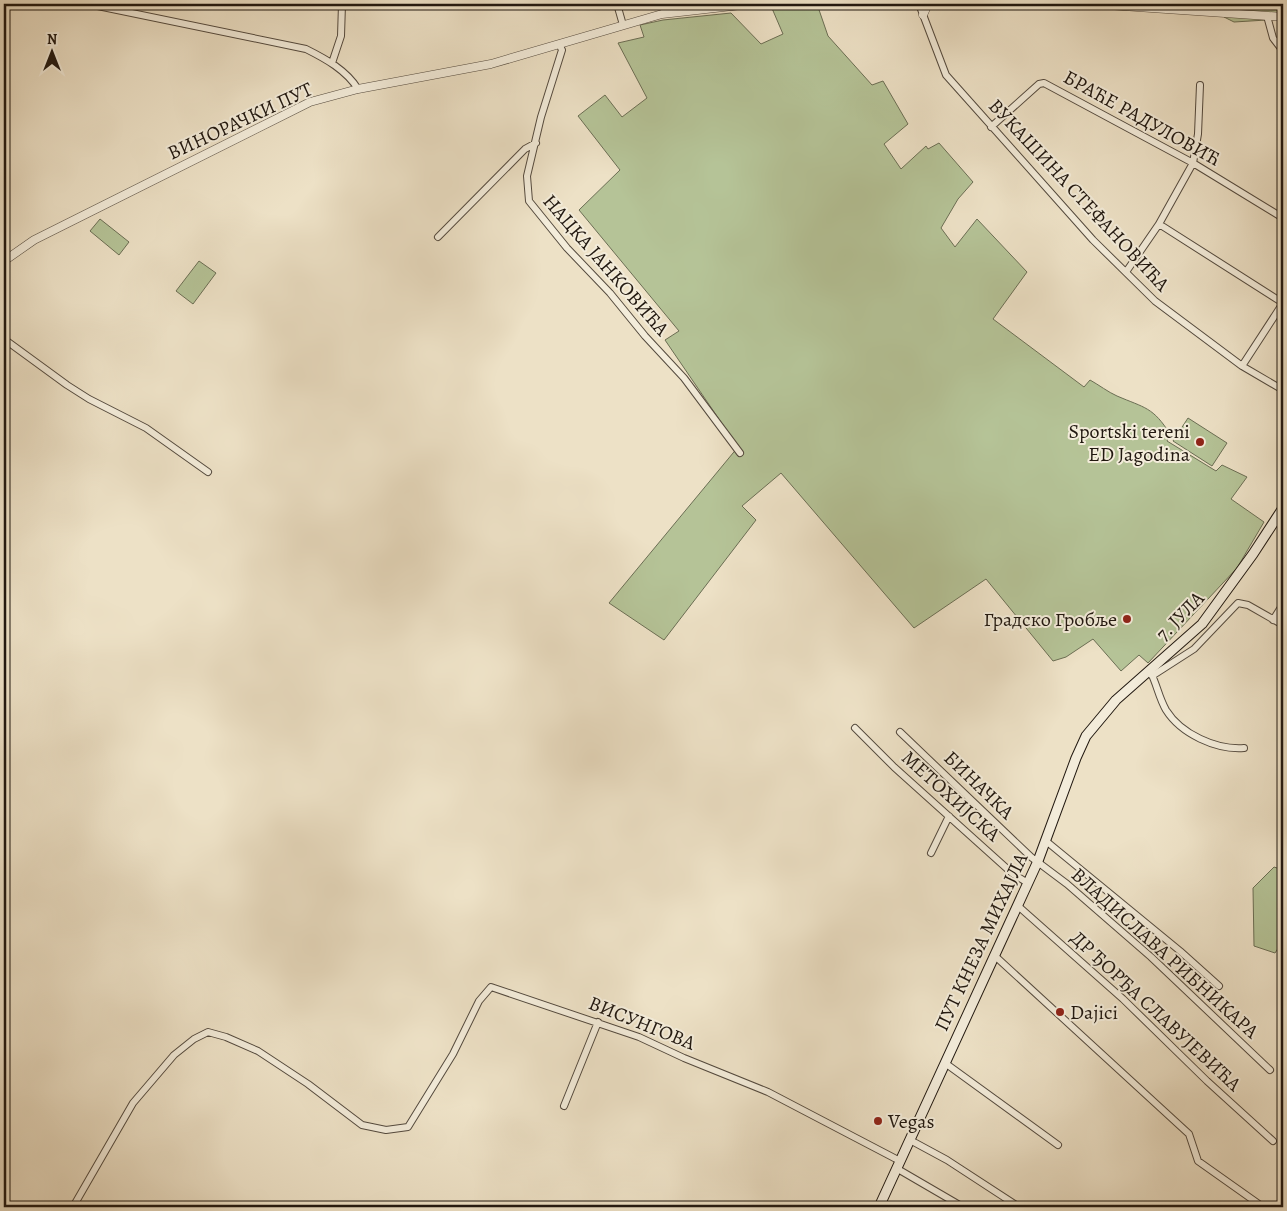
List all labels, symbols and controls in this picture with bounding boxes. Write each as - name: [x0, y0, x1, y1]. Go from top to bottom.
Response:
- north arrow: [28, 28, 78, 78]
- text: N: [47, 30, 57, 49]
- street label: БРАЋЕ РАДУЛОВИЋ: [1059, 64, 1225, 172]
- street label: ВИНОРАЧКИ ПУТ: [163, 76, 317, 166]
- street label: ВУКАШИНА СТЕФАНОВИЋА: [982, 93, 1176, 297]
- street label: НАЦКА ЈАНКОВИЋА: [537, 188, 675, 342]
- place label: Sportski tereni ED Jagodina: [1068, 418, 1191, 468]
- marker: Sportski tereni ED Jagodina: [1194, 436, 1206, 448]
- street label: 7. ЈУЛА: [1149, 585, 1211, 647]
- place label: Градско Гробље: [983, 606, 1117, 633]
- marker: Градско Гробље: [1121, 613, 1133, 625]
- street label: МЕТОХИЈСКА: [896, 744, 1006, 848]
- street label: БИНАЧКА: [938, 745, 1020, 826]
- street label: ПУТ КНЕЗА МИХАЈЛА: [928, 848, 1034, 1036]
- street label: ВЛАДИСЛАВА РИБНИКАРА: [1065, 861, 1265, 1045]
- street label: ДР ЂОРЂА СЛАВУЈЕВИЋА: [1065, 925, 1247, 1098]
- street label: ВИСУНГОВА: [585, 989, 700, 1057]
- place label: Dajici: [1070, 999, 1118, 1026]
- marker: Dajici: [1054, 1006, 1066, 1018]
- place label: Vegas: [887, 1108, 935, 1135]
- marker: Vegas: [872, 1115, 884, 1127]

